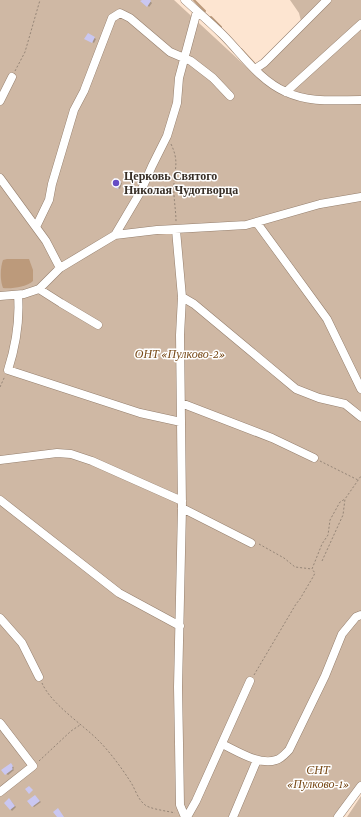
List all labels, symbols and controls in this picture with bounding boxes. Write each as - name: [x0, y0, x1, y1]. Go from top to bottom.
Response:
- place label: Церковь Святого Николая Чудотворца: [124, 169, 238, 197]
- marker: Церковь Святого Николая Чудотворца: [111, 178, 121, 188]
- park label: ОНТ «Пулково-2»: [135, 347, 225, 361]
- park label: СНТ «Пулково-1»: [287, 763, 349, 791]

